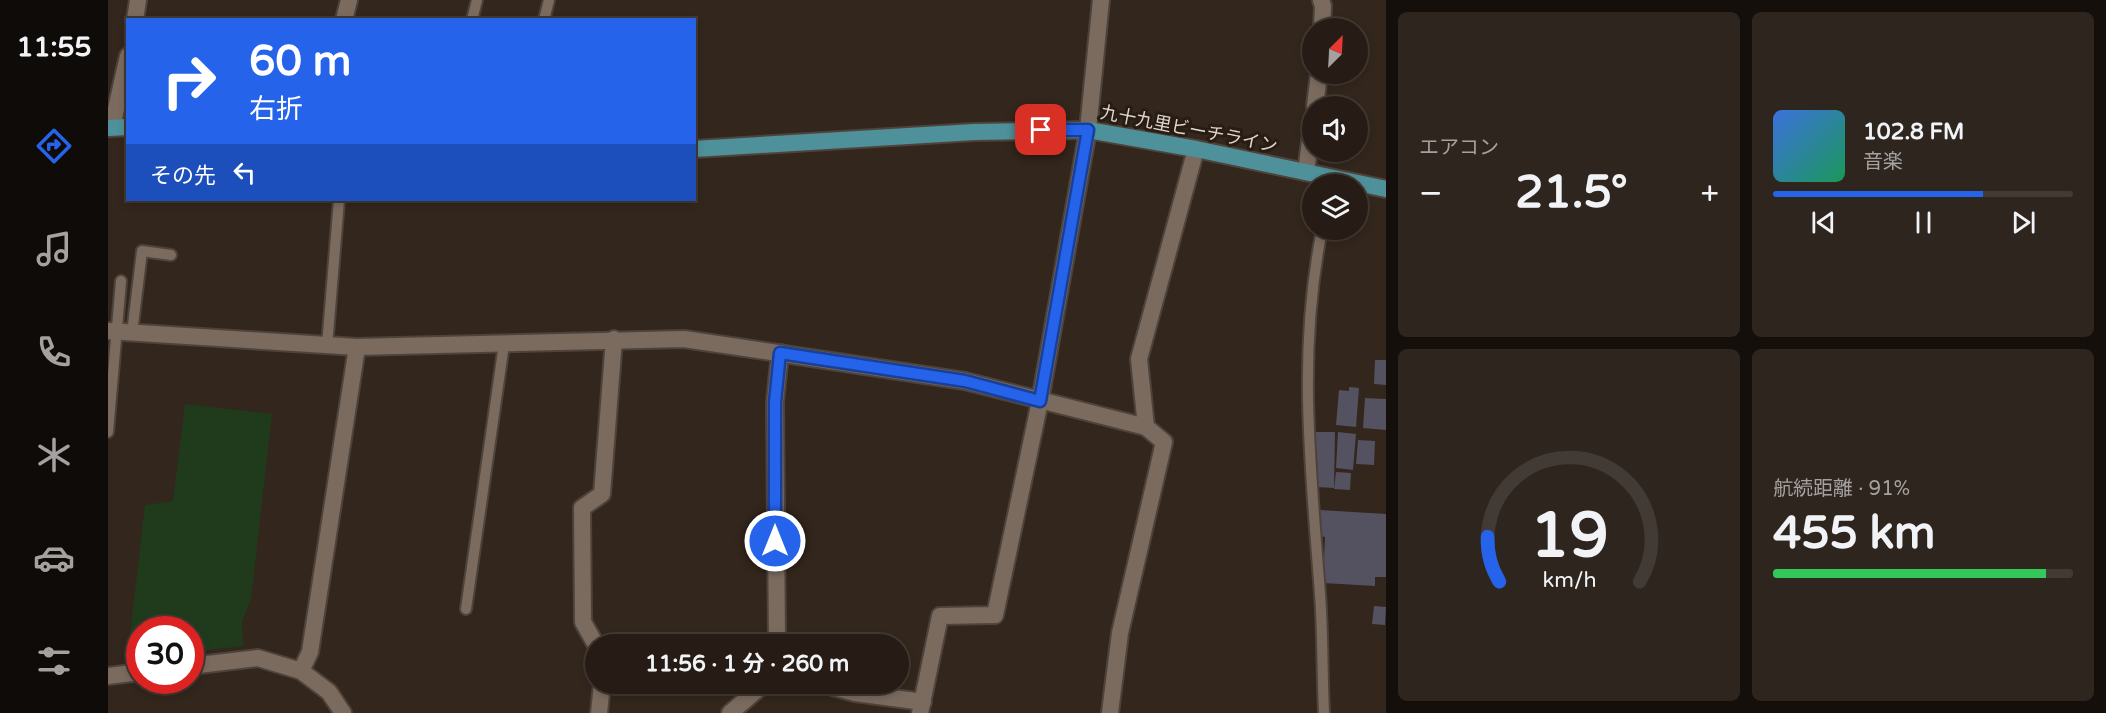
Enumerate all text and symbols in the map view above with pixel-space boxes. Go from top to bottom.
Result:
north arrow [1302,18,1368,84]
map controls [1302,18,1368,240]
text: 11:55 [17,31,91,64]
text: 60 m [249,36,351,87]
icon: right [150,42,228,120]
text: 右折 [249,93,303,126]
button: sound [1302,96,1368,162]
street label: 九十九里ビーチライン [1099,101,1279,157]
pin [1015,104,1066,155]
icon: arrive [1024,113,1057,146]
text: 102.8 FM [1863,119,1964,145]
icon: directions [33,125,75,167]
text: エアコン [1419,136,1499,160]
text: 音楽 [1863,150,1903,174]
icon: left [228,156,261,189]
text: その先 [150,163,216,189]
text: 21.5° [1515,166,1628,220]
button: layers [1302,174,1368,240]
text: − [1419,174,1443,213]
text: + [1700,174,1719,213]
icon: previous [1807,206,1840,239]
icon: pause [1907,206,1940,239]
icon: next [2007,206,2040,239]
icon: music [33,228,75,270]
icon: phone [33,331,75,373]
icon: climate [33,434,75,476]
text: 航続距離 · 91% [1773,477,1910,501]
text: 19 [1530,499,1608,574]
text: 455 km [1773,507,1935,561]
position arrow [743,509,807,573]
icon: car [33,537,75,579]
text: km/h [1542,567,1596,593]
speed limit sign: 30 [126,616,204,694]
icon: filters [33,640,75,682]
text: 11:56 · 1 分 · 260 m [645,651,849,677]

